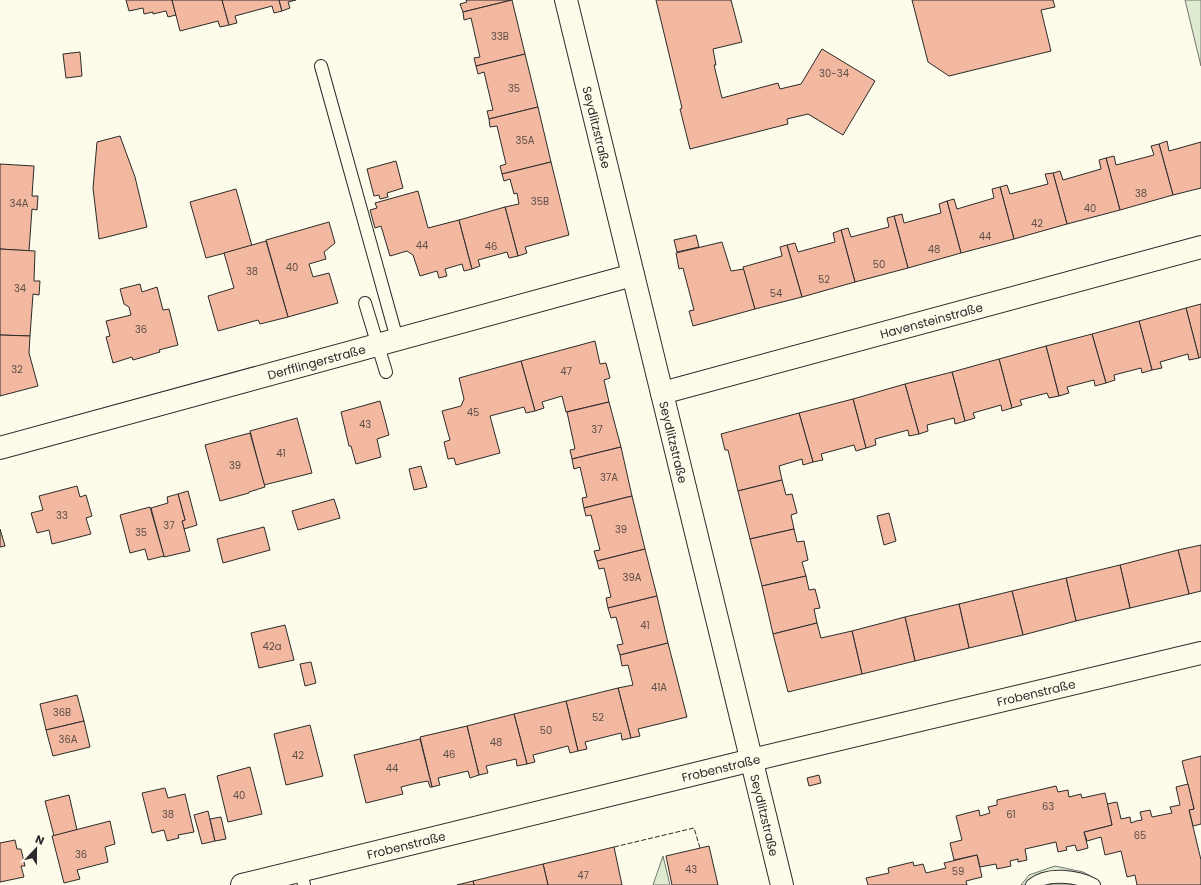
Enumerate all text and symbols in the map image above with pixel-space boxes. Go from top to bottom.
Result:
house number: 33B [491,29,509,44]
house number: 30-34 [819,66,849,81]
house number: 35 [508,81,520,96]
street label: Seydlitzstraße [579,84,615,170]
house number: 35A [516,133,535,148]
house number: 38 [1135,186,1147,201]
house number: 35B [531,194,549,209]
house number: 34A [10,196,29,211]
house number: 40 [1084,201,1096,216]
house number: 42 [1031,216,1043,231]
house number: 44 [979,229,991,244]
house number: 44 [416,238,428,253]
house number: 46 [485,239,497,254]
house number: 48 [928,242,940,257]
house number: 50 [873,257,885,272]
house number: 40 [286,260,298,275]
house number: 38 [246,264,258,279]
house number: 52 [818,272,830,287]
house number: 34 [14,281,26,296]
house number: 54 [770,286,782,301]
street label: Havensteinstraße [878,298,985,342]
house number: 36 [135,322,147,337]
street label: Derfflingerstraße [266,340,367,383]
house number: 32 [11,362,23,377]
house number: 47 [560,364,572,379]
street label: Seydlitzstraße [656,399,692,485]
house number: 45 [467,405,479,420]
house number: 43 [359,417,371,432]
house number: 37 [591,422,603,437]
house number: 41 [276,446,286,461]
house number: 39 [229,458,241,473]
house number: 37A [600,470,618,485]
house number: 33 [56,508,68,523]
house number: 37 [163,518,175,533]
house number: 39 [615,522,627,537]
house number: 35 [135,525,147,540]
house number: 39A [623,570,642,585]
house number: 41 [640,618,650,633]
house number: 42a [263,639,281,654]
street label: Frobenstraße [995,675,1077,710]
house number: 41A [651,680,667,695]
house number: 36B [53,705,71,720]
house number: 52 [592,710,604,725]
house number: 50 [540,723,552,738]
house number: 36A [59,732,78,747]
house number: 48 [490,735,502,750]
house number: 46 [443,747,455,762]
house number: 42 [292,748,304,763]
street label: Frobenstraße [680,750,762,785]
house number: 44 [386,761,398,776]
street label: Seydlitzstraße [747,772,783,858]
house number: 40 [233,788,245,803]
house number: 63 [1042,799,1054,814]
house number: 38 [162,807,174,822]
house number: 61 [1006,807,1016,822]
street label: Frobenstraße [365,827,447,863]
house number: 65 [1134,828,1146,843]
north arrow [16,829,56,869]
text: N [33,831,47,849]
house number: 36 [75,847,87,862]
house number: 43 [685,862,697,877]
house number: 59 [952,864,964,879]
house number: 47 [577,868,589,883]

